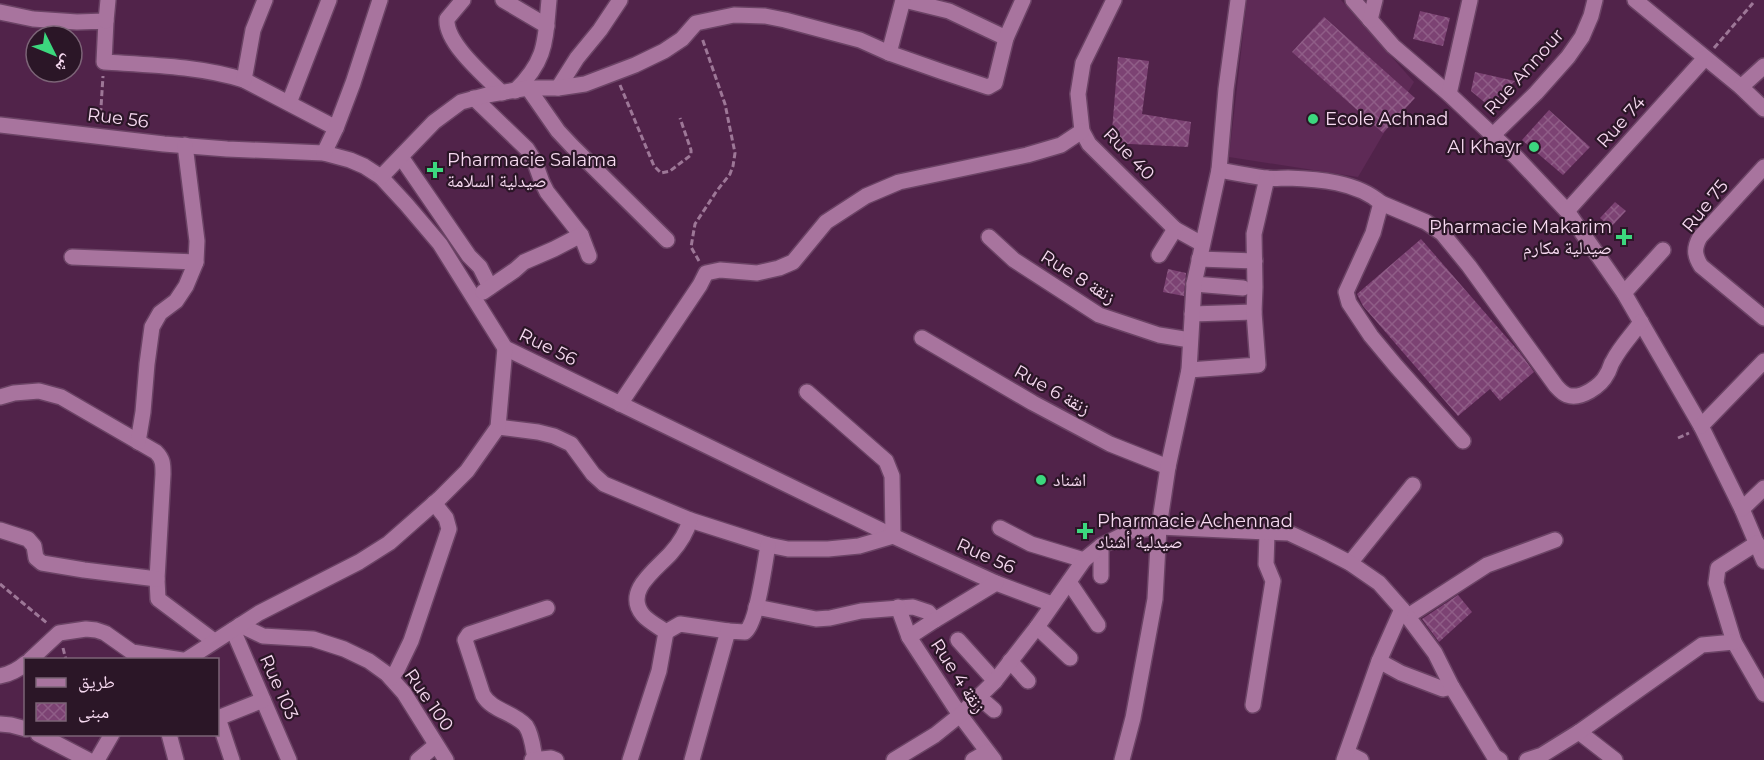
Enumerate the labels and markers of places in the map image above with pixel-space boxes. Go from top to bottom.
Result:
place label: Ecole Achnad [1325,108,1449,130]
marker: Ecole Achnad [1306,112,1320,126]
place label: Al Khayr [1447,136,1522,158]
marker: Al Khayr [1527,140,1541,154]
place label: Pharmacie Salama صيدلية السلامة [447,149,617,192]
marker: Pharmacie Salama صيدلية السلامة [428,163,442,177]
place label: Pharmacie Makarim صيدلية مكارم [1429,216,1612,260]
marker: Pharmacie Makarim صيدلية مكارم [1617,230,1631,244]
place label: اشناد [1053,469,1086,491]
marker: اشناد [1034,473,1048,487]
place label: Pharmacie Achennad صيدلية أشناد [1097,510,1293,553]
marker: Pharmacie Achennad صيدلية أشناد [1078,524,1092,538]

